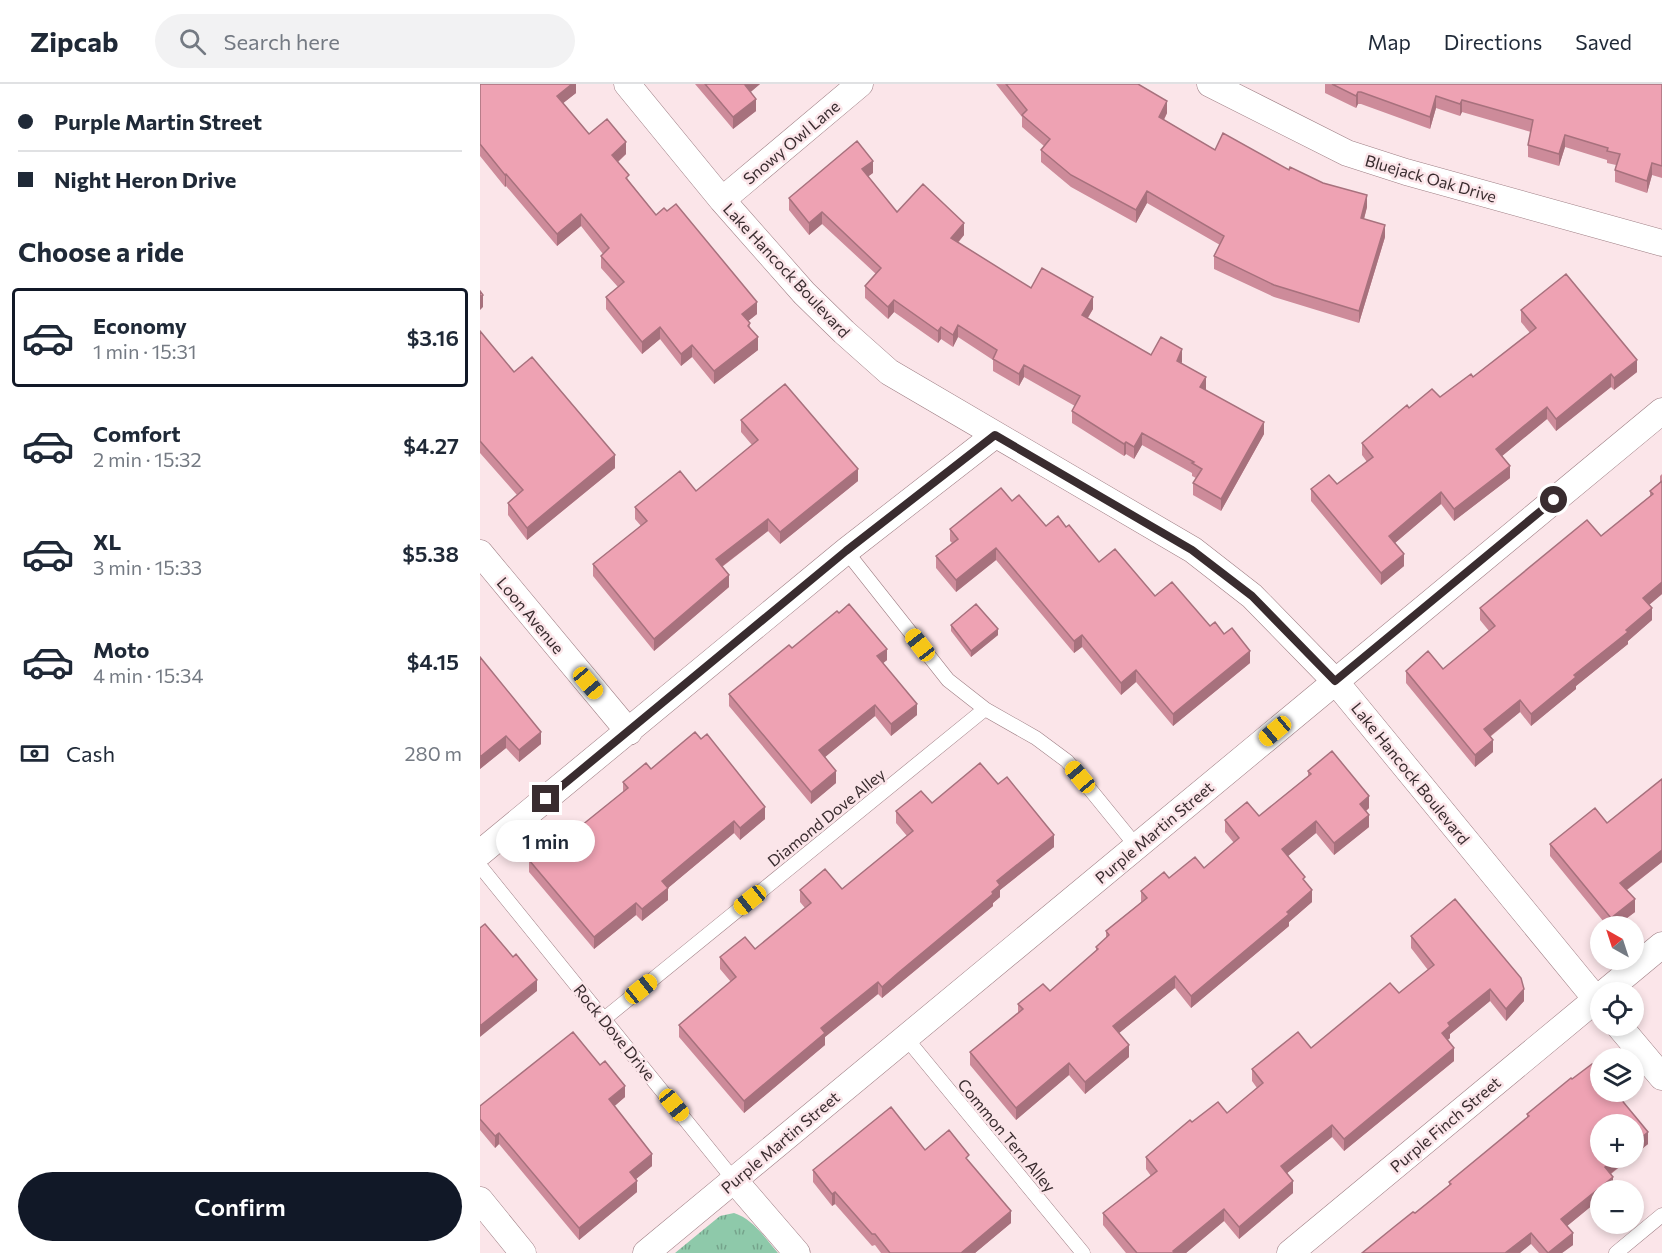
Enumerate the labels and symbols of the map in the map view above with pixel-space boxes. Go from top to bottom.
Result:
street label: Snowy Owl Lane [739,96,843,188]
street label: Bluejack Oak Drive [1363,150,1499,206]
street label: Lake Hancock Boulevard [720,199,854,341]
route start [1540,486,1567,513]
street label: Loon Avenue [494,573,568,657]
car [902,625,938,665]
car [570,663,606,703]
street label: Lake Hancock Boulevard [1348,698,1474,848]
car [1255,713,1295,749]
car [1062,757,1098,797]
street label: Diamond Dove Alley [764,764,888,870]
street label: Purple Martin Street [1091,777,1217,887]
route end [532,785,559,812]
callout: 1 min [496,820,596,862]
car [730,882,770,918]
north arrow [1590,916,1644,970]
car [621,971,661,1007]
street label: Rock Dove Drive [570,980,660,1084]
street label: Purple Finch Street [1386,1072,1504,1176]
street label: Common Tern Alley [954,1075,1060,1195]
car [656,1085,692,1125]
street label: Purple Martin Street [717,1087,843,1197]

